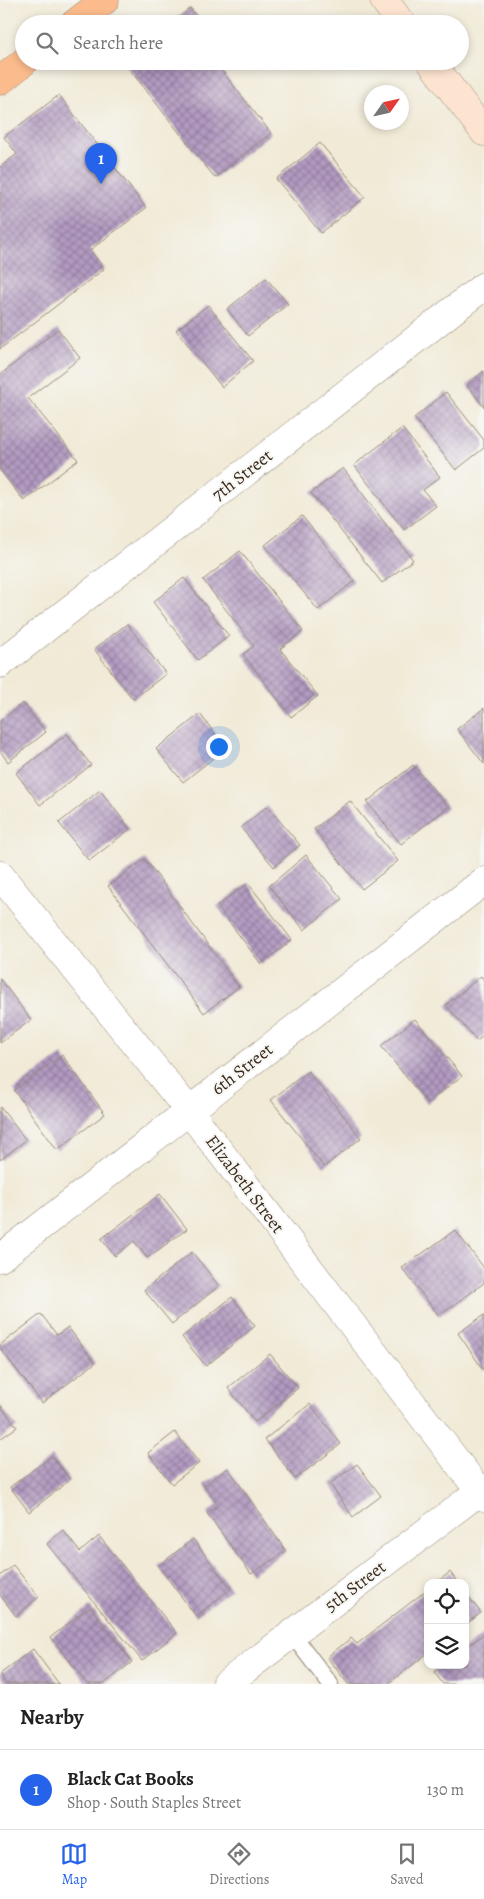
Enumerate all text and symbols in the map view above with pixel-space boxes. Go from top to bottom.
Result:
search box [15,15,469,70]
icon: search [33,29,61,57]
text: Search here [73,30,163,56]
north arrow [364,85,409,130]
pin: 1 [85,143,117,184]
street label: 7th Street [207,444,277,506]
your location [206,734,232,760]
street label: 6th Street [206,1037,278,1101]
street label: Elizabeth Street [200,1130,290,1238]
street label: 5th Street [319,1555,391,1617]
map controls [424,1579,469,1669]
button: locate [424,1579,469,1624]
button: layers [424,1624,469,1669]
text: Nearby [20,1703,83,1731]
text: Black Cat Books [67,1766,194,1792]
text: 1 [33,1779,39,1801]
text: 130 m [427,1779,464,1801]
text: Shop · South Staples Street [67,1792,241,1814]
tab: Map [60,1840,88,1889]
tab: Directions [209,1840,269,1889]
tab: Saved [390,1840,424,1889]

